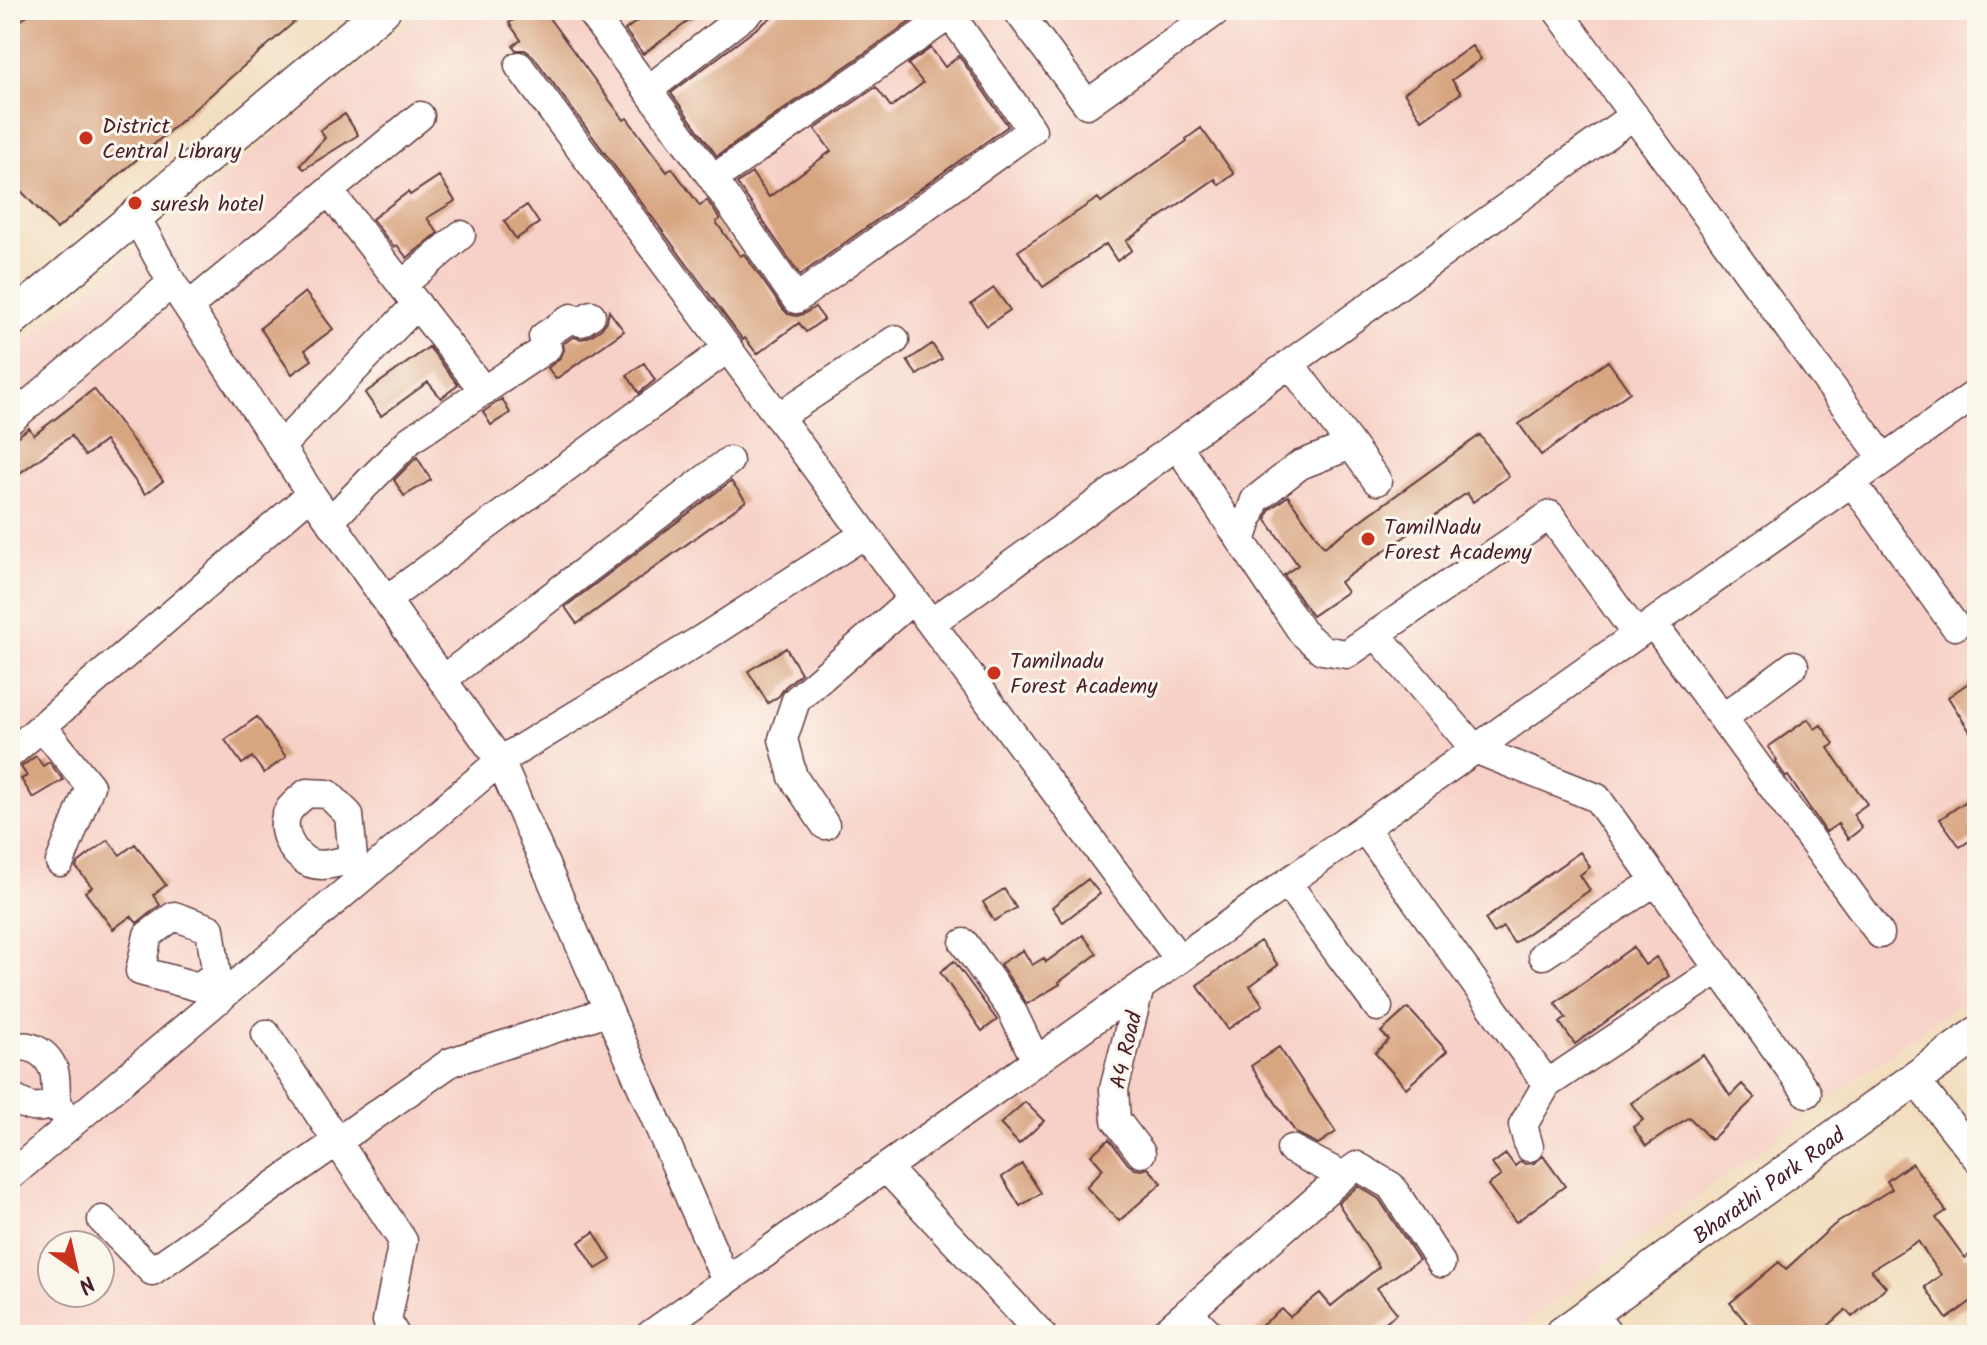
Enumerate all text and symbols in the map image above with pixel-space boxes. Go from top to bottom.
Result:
place label: District Central Library [102,110,242,170]
marker: District Central Library [77,129,95,147]
place label: suresh hotel [151,188,264,223]
marker: suresh hotel [126,194,144,212]
place label: TamilNadu Forest Academy [1384,511,1532,571]
marker: TamilNadu Forest Academy [1359,530,1377,548]
place label: Tamilnadu Forest Academy [1010,645,1158,705]
marker: Tamilnadu Forest Academy [985,664,1003,682]
street label: A4 Road [1102,1007,1154,1093]
street label: Bharathi Park Road [1686,1119,1854,1254]
north arrow [36,1229,116,1309]
text: N [70,1265,101,1302]

